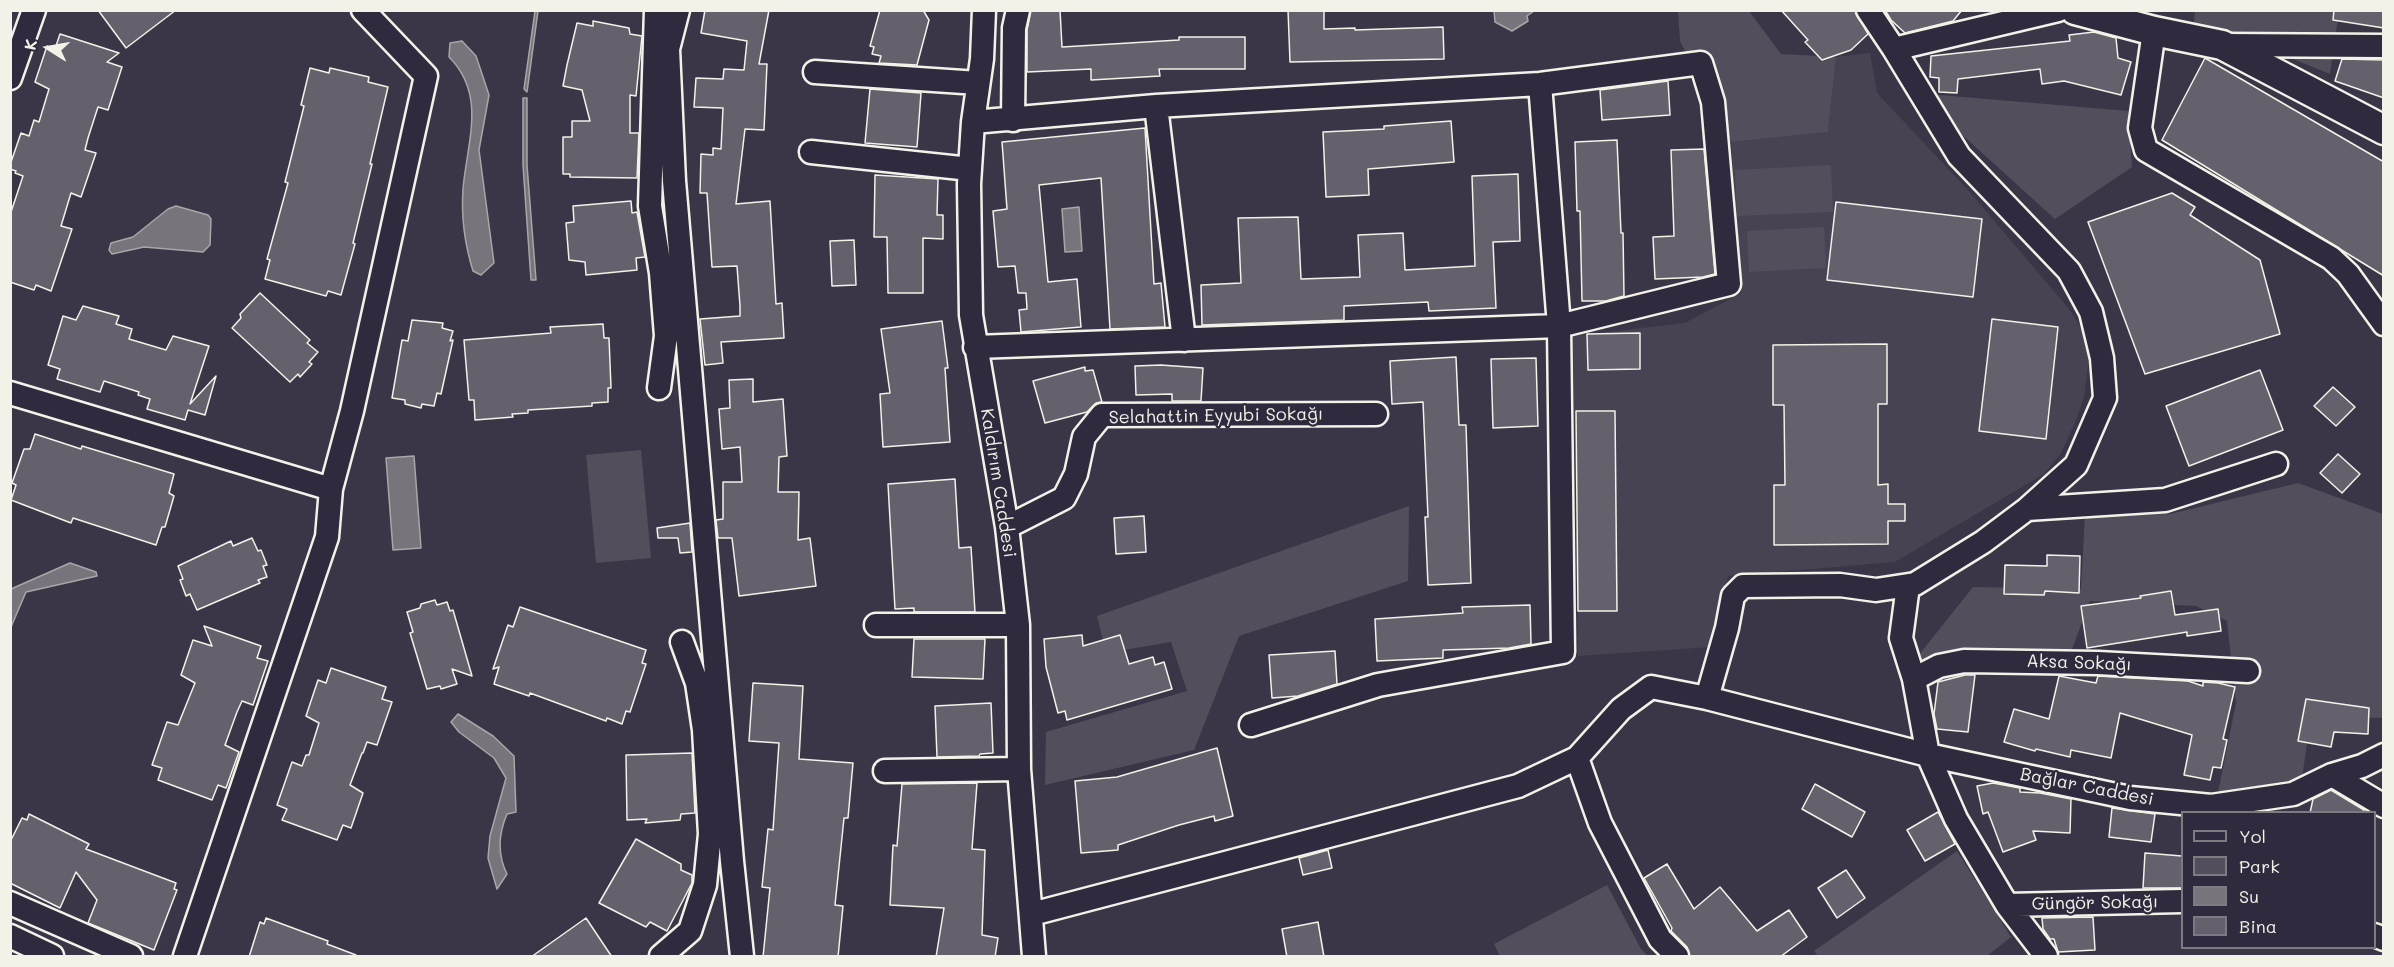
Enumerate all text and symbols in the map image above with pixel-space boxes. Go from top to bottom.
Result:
north arrow [18,18,78,78]
text: K [19,37,41,52]
street label: Selahattin Eyyubi Sokağı [1108,403,1324,429]
street label: Kaldırım Caddesi [976,407,1020,559]
street label: Aksa Sokağı [2026,650,2132,676]
street label: Bağlar Caddesi [2018,763,2156,811]
legend [2181,811,2376,949]
text: Yol [2239,824,2266,848]
text: Park [2239,854,2280,878]
text: Su [2239,884,2259,908]
street label: Güngör Sokağı [2031,891,2159,915]
text: Bina [2239,914,2277,938]

